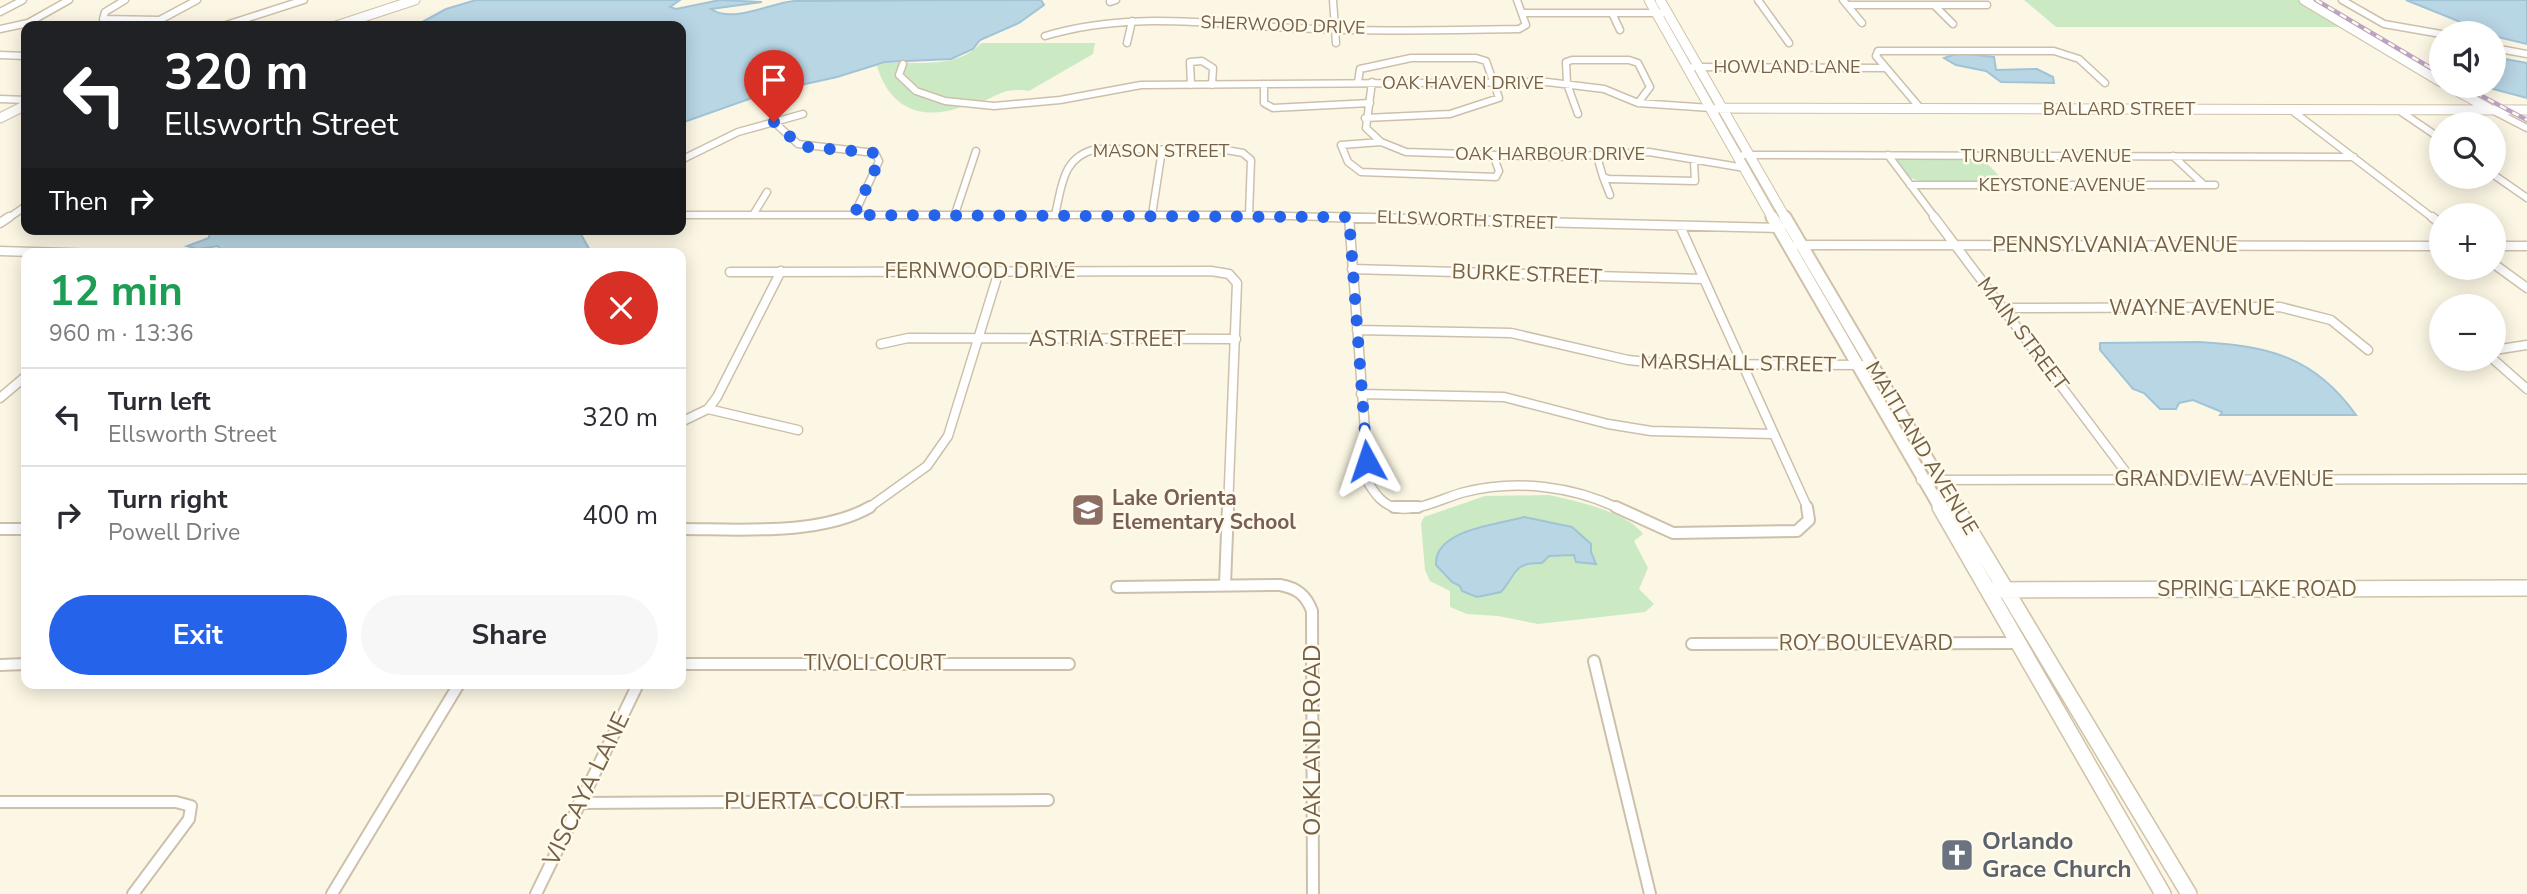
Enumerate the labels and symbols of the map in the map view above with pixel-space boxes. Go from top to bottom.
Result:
street label: SHERWOOD DRIVE [1200,10,1366,40]
pin [744,50,804,122]
street label: HOWLAND LANE [1713,55,1861,79]
street label: OAK HAVEN DRIVE [1382,71,1544,95]
street label: BALLARD STREET [2043,97,2196,121]
street label: MASON STREET [1093,139,1229,163]
street label: OAK HARBOUR DRIVE [1455,142,1645,166]
street label: TURNBULL AVENUE [1961,144,2131,168]
street label: KEYSTONE AVENUE [1979,173,2145,197]
street label: ELLSWORTH STREET [1377,205,1558,235]
street label: PENNSYLVANIA AVENUE [1992,231,2238,259]
street label: FERNWOOD DRIVE [884,257,1076,285]
street label: BURKE STREET [1451,257,1603,291]
street label: MAIN STREET [1971,271,2075,397]
street label: WAYNE AVENUE [2109,294,2275,322]
street label: ASTRIA STREET [1029,325,1186,353]
street label: MARSHALL STREET [1640,347,1837,379]
street label: MAITLAND AVENUE [1859,356,1985,540]
position arrow [1330,424,1404,498]
street label: GRANDVIEW AVENUE [2114,465,2334,493]
place label: Lake Orienta Elementary School [1112,484,1296,536]
school or university icon: Lake Orienta Elementary School [1069,491,1107,529]
street label: SPRING LAKE ROAD [2157,575,2357,603]
street label: ROY BOULEVARD [1779,629,1953,657]
street label: OAKLAND ROAD [1296,644,1328,836]
street label: TIVOLI COURT [804,649,946,677]
street label: VISCAYA LANE [535,707,637,872]
street label: PUERTA COURT [724,785,905,817]
place label: Orlando Grace Church [1982,825,2131,885]
church icon: Orlando Grace Church [1938,836,1976,874]

